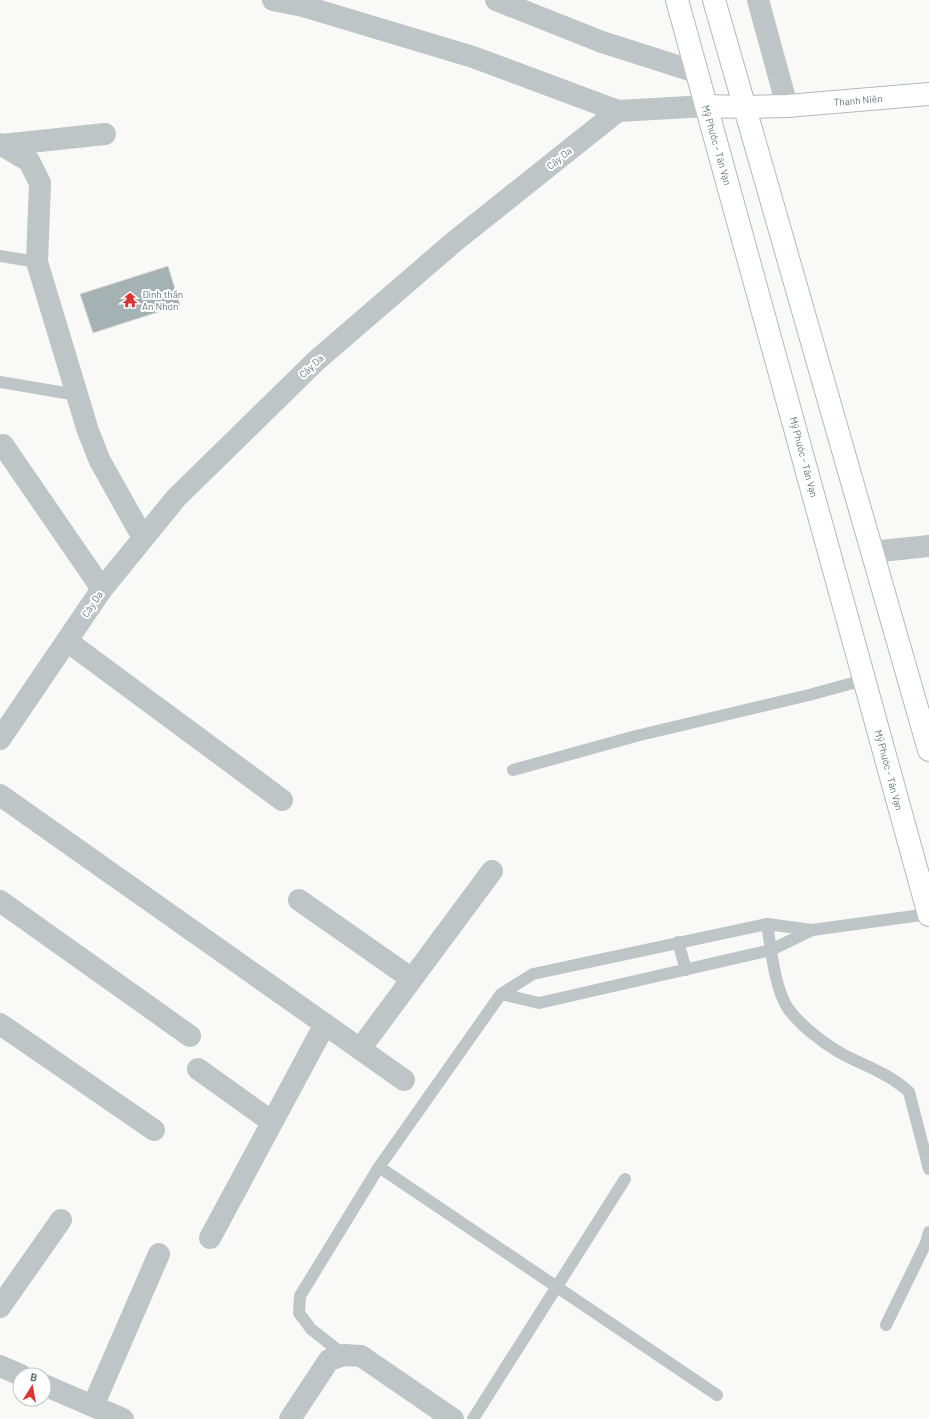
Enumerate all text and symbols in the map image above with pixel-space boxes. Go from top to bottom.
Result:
street label: Thanh Niên [833,92,883,108]
street label: Mỹ Phước - Tân Vạn [700,104,734,186]
street label: Cây Da [544,144,574,172]
place label: Đình thần An Nhơn [142,288,183,312]
temple icon: Đình thần An Nhơn [121,291,139,309]
street label: Cây Da [296,352,326,380]
street label: Mỹ Phước - Tân Vạn [787,415,821,499]
street label: Cây Da [79,589,105,619]
street label: Mỹ Phước - Tân Vạn [872,728,906,812]
north arrow [12,1367,52,1407]
text: B [29,1370,39,1384]

